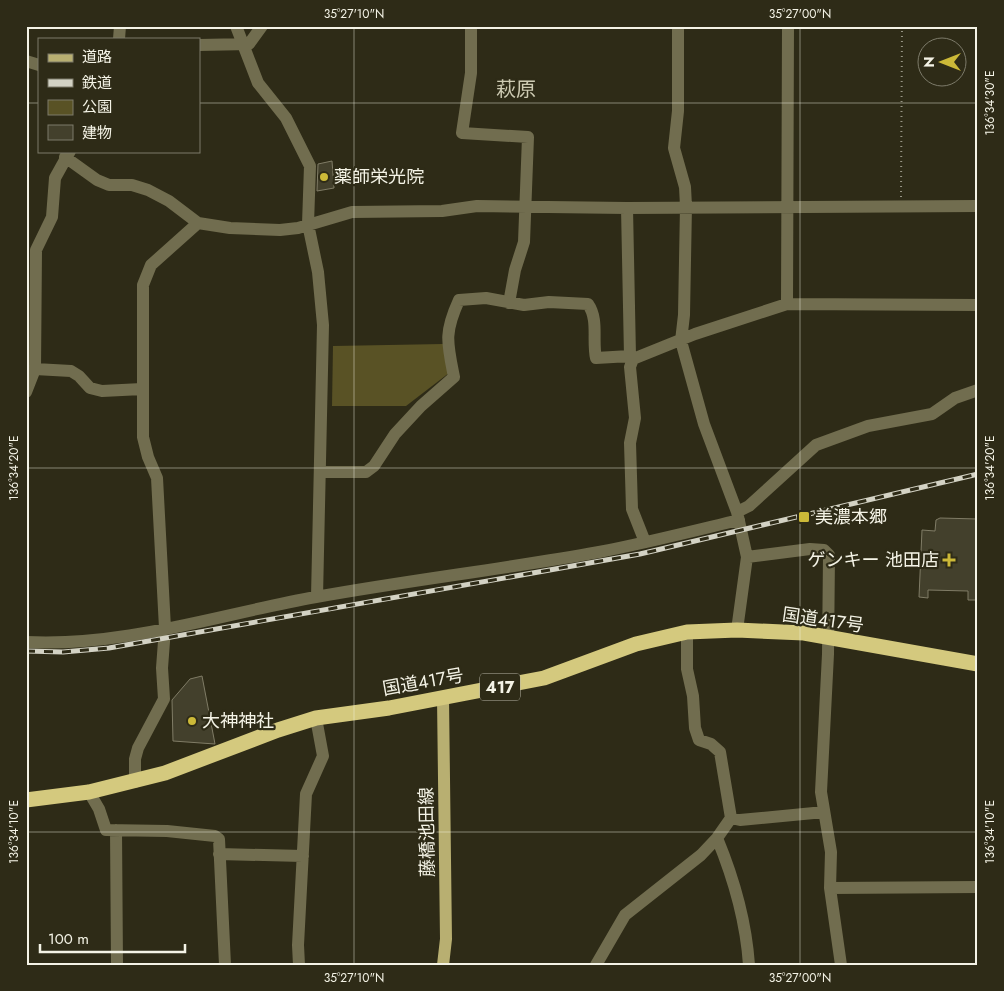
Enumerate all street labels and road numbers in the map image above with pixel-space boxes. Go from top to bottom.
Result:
street label: 国道417号 [781,601,865,639]
street label: 国道417号 [380,662,466,702]
road number: 417 [480,674,520,700]
street label: 藤橋池田線 [413,787,441,877]

